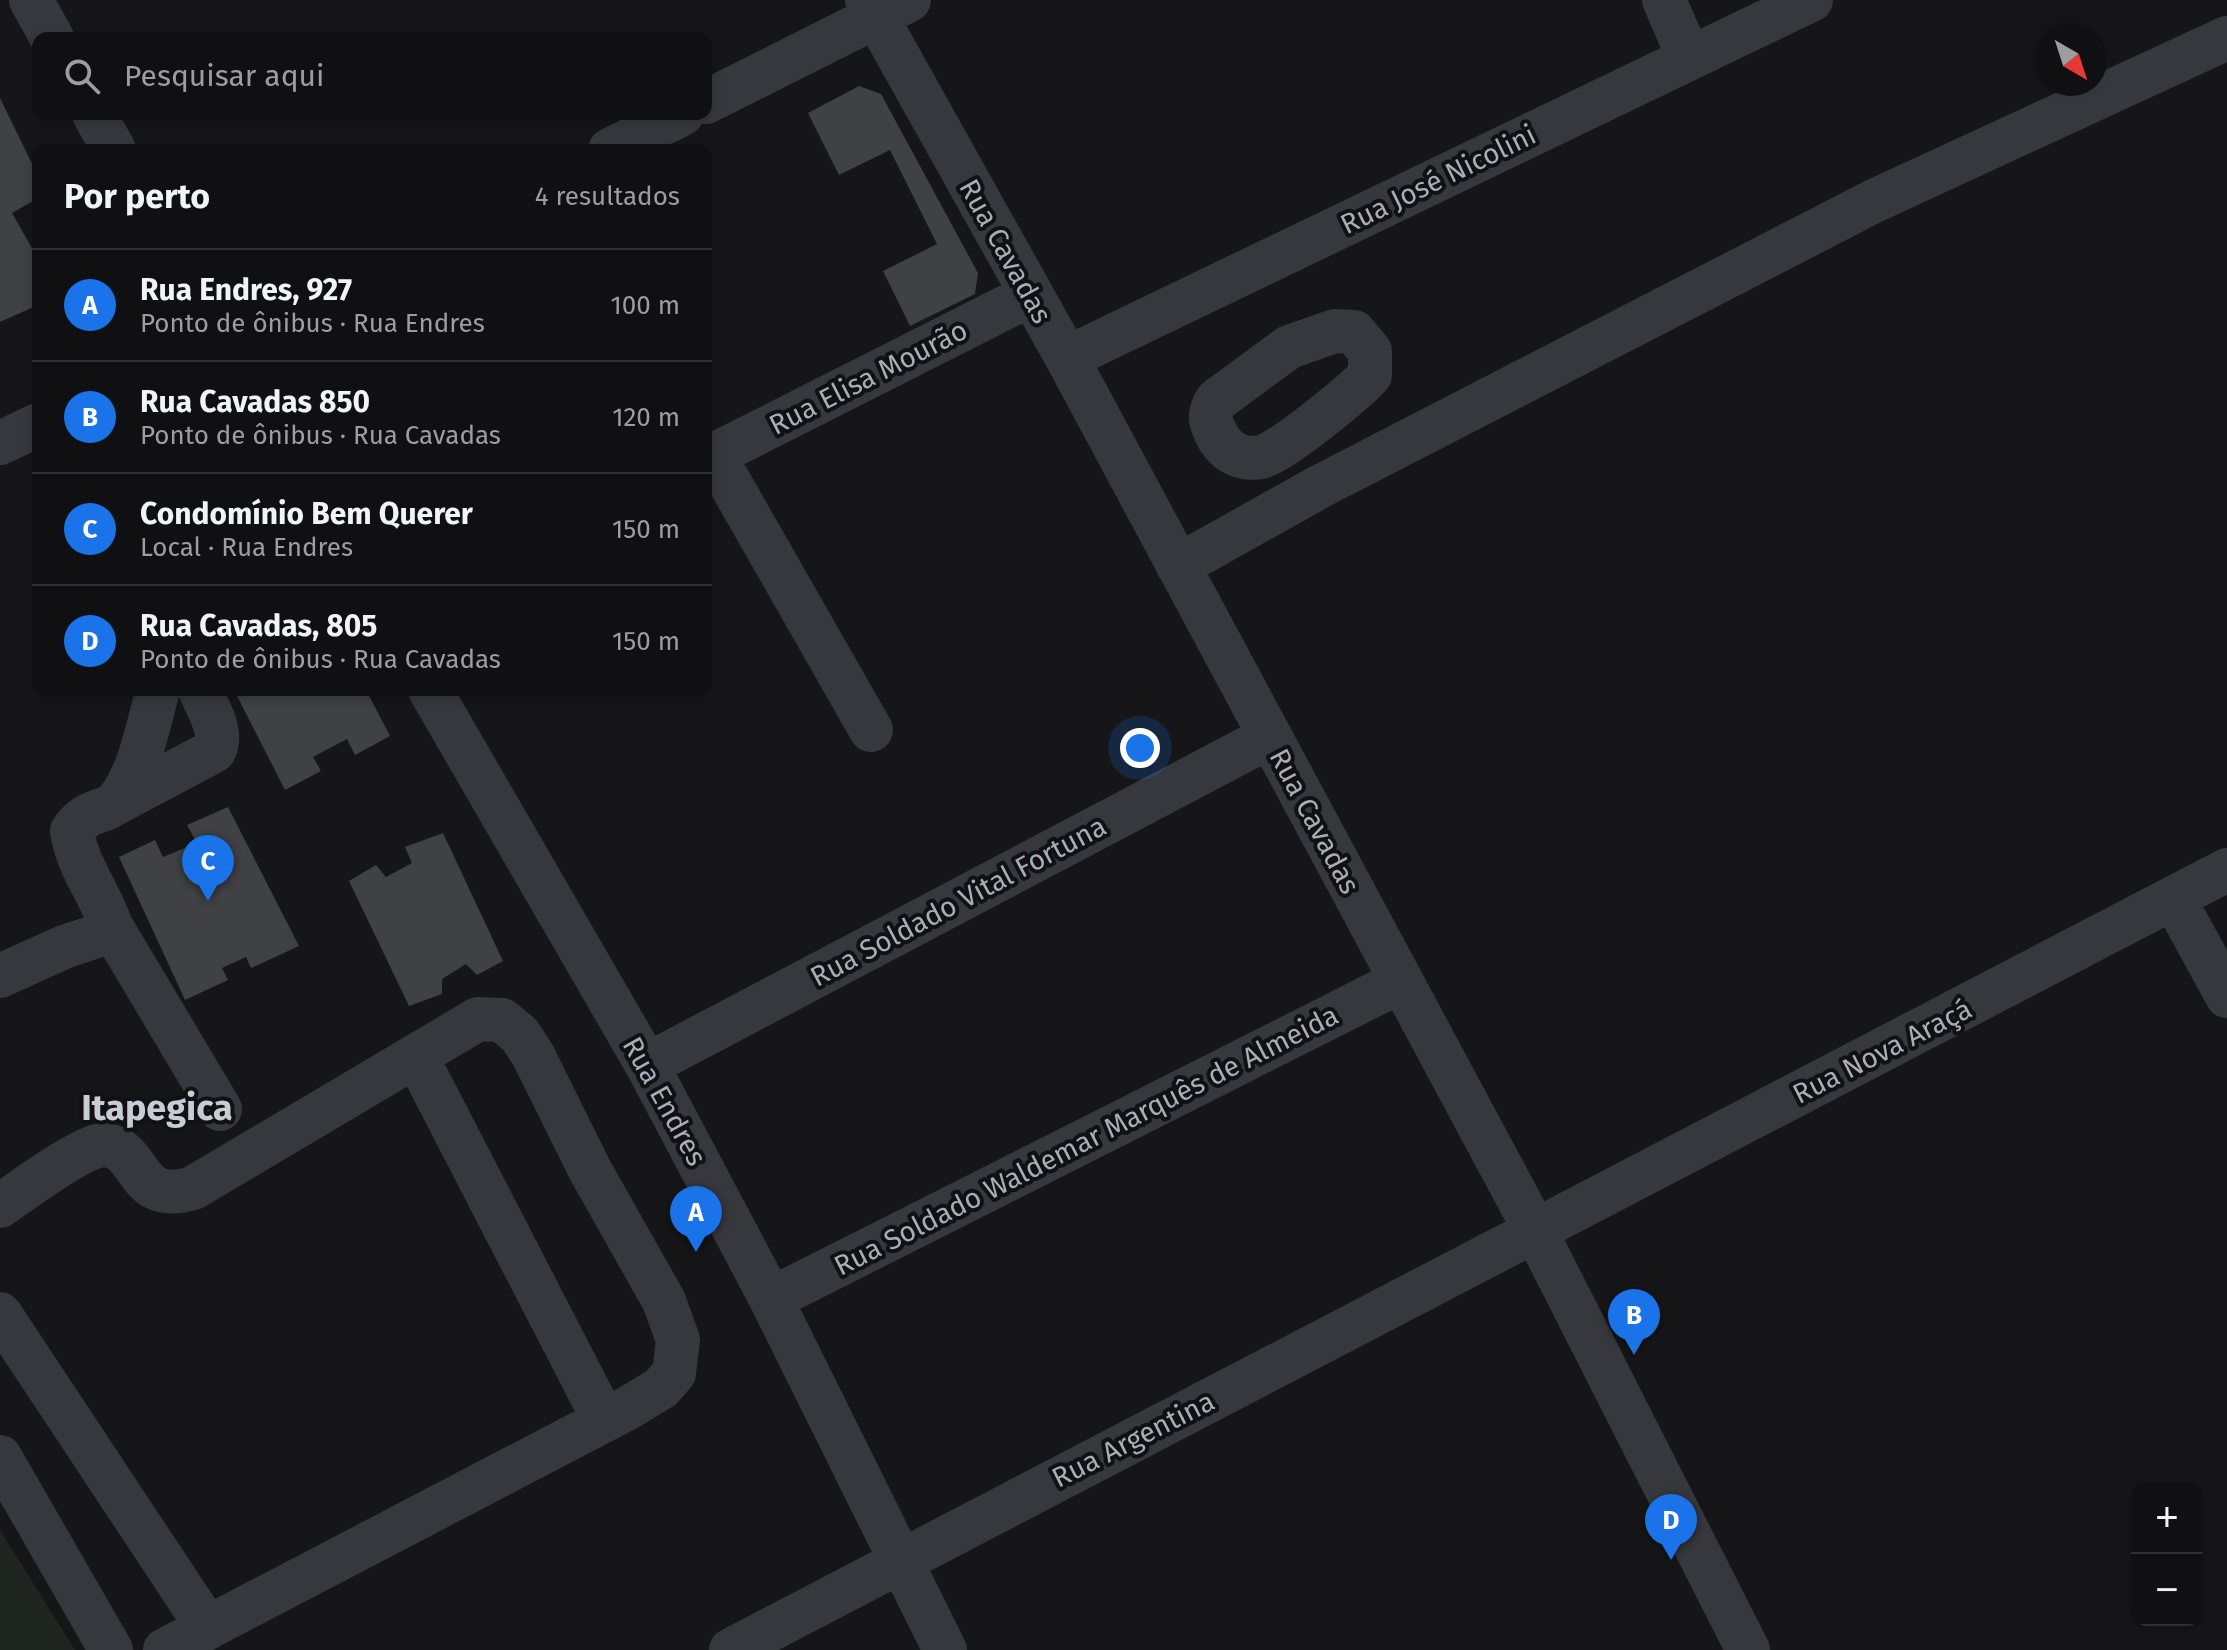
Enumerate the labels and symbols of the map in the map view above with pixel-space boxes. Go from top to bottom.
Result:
north arrow [2035,24,2107,96]
street label: Rua José Nicolini [1335,118,1541,241]
street label: Rua Cavadas [952,174,1059,329]
street label: Rua Elisa Mourão [764,313,973,442]
your location [1120,728,1160,768]
street label: Rua Cavadas [1263,743,1367,899]
street label: Rua Soldado Vital Fortuna [805,809,1112,993]
pin: C [182,835,234,901]
street label: Rua Nova Araçá [1787,992,1977,1111]
street label: Rua Soldado Waldemar Marquês de Almeida [829,998,1344,1283]
street label: Rua Endres [616,1031,713,1171]
district label: Itapegica [81,1086,233,1130]
pin: A [670,1186,722,1252]
pin: B [1608,1289,1660,1355]
street label: Rua Argentina [1047,1384,1220,1494]
pin: D [1645,1494,1697,1560]

